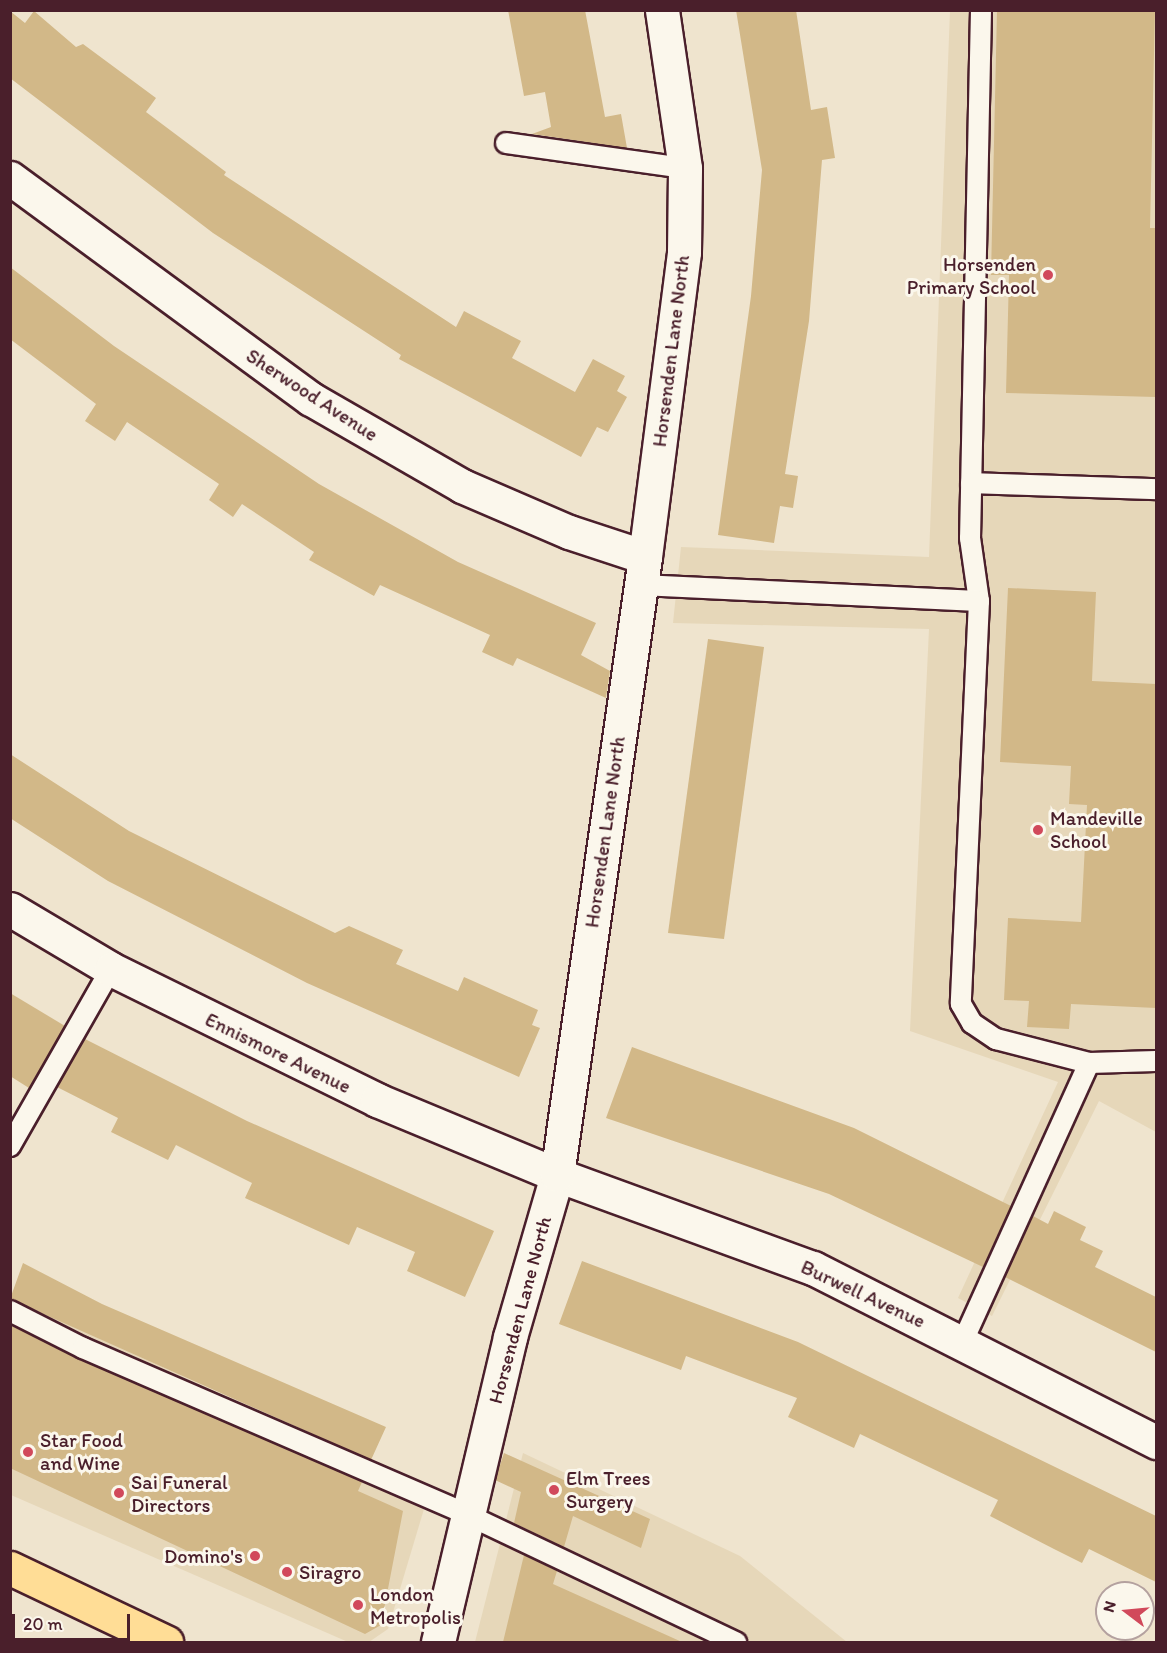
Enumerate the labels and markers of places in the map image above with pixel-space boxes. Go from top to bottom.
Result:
place label: Horsenden Primary School [907,252,1036,299]
marker: Horsenden Primary School [1041,268,1055,282]
place label: Mandeville School [1050,807,1143,854]
marker: Mandeville School [1031,823,1045,837]
place label: Star Food and Wine [40,1428,122,1475]
marker: Star Food and Wine [21,1445,35,1459]
place label: Elm Trees Surgery [566,1466,649,1513]
place label: Sai Funeral Directors [131,1470,228,1517]
marker: Elm Trees Surgery [547,1483,561,1497]
marker: Sai Funeral Directors [112,1486,126,1500]
place label: Domino's [164,1544,243,1568]
marker: Domino's [248,1549,262,1563]
place label: Siragro [299,1560,361,1584]
marker: Siragro [280,1565,294,1579]
place label: London Metropolis [370,1582,461,1629]
marker: London Metropolis [351,1598,365,1612]

